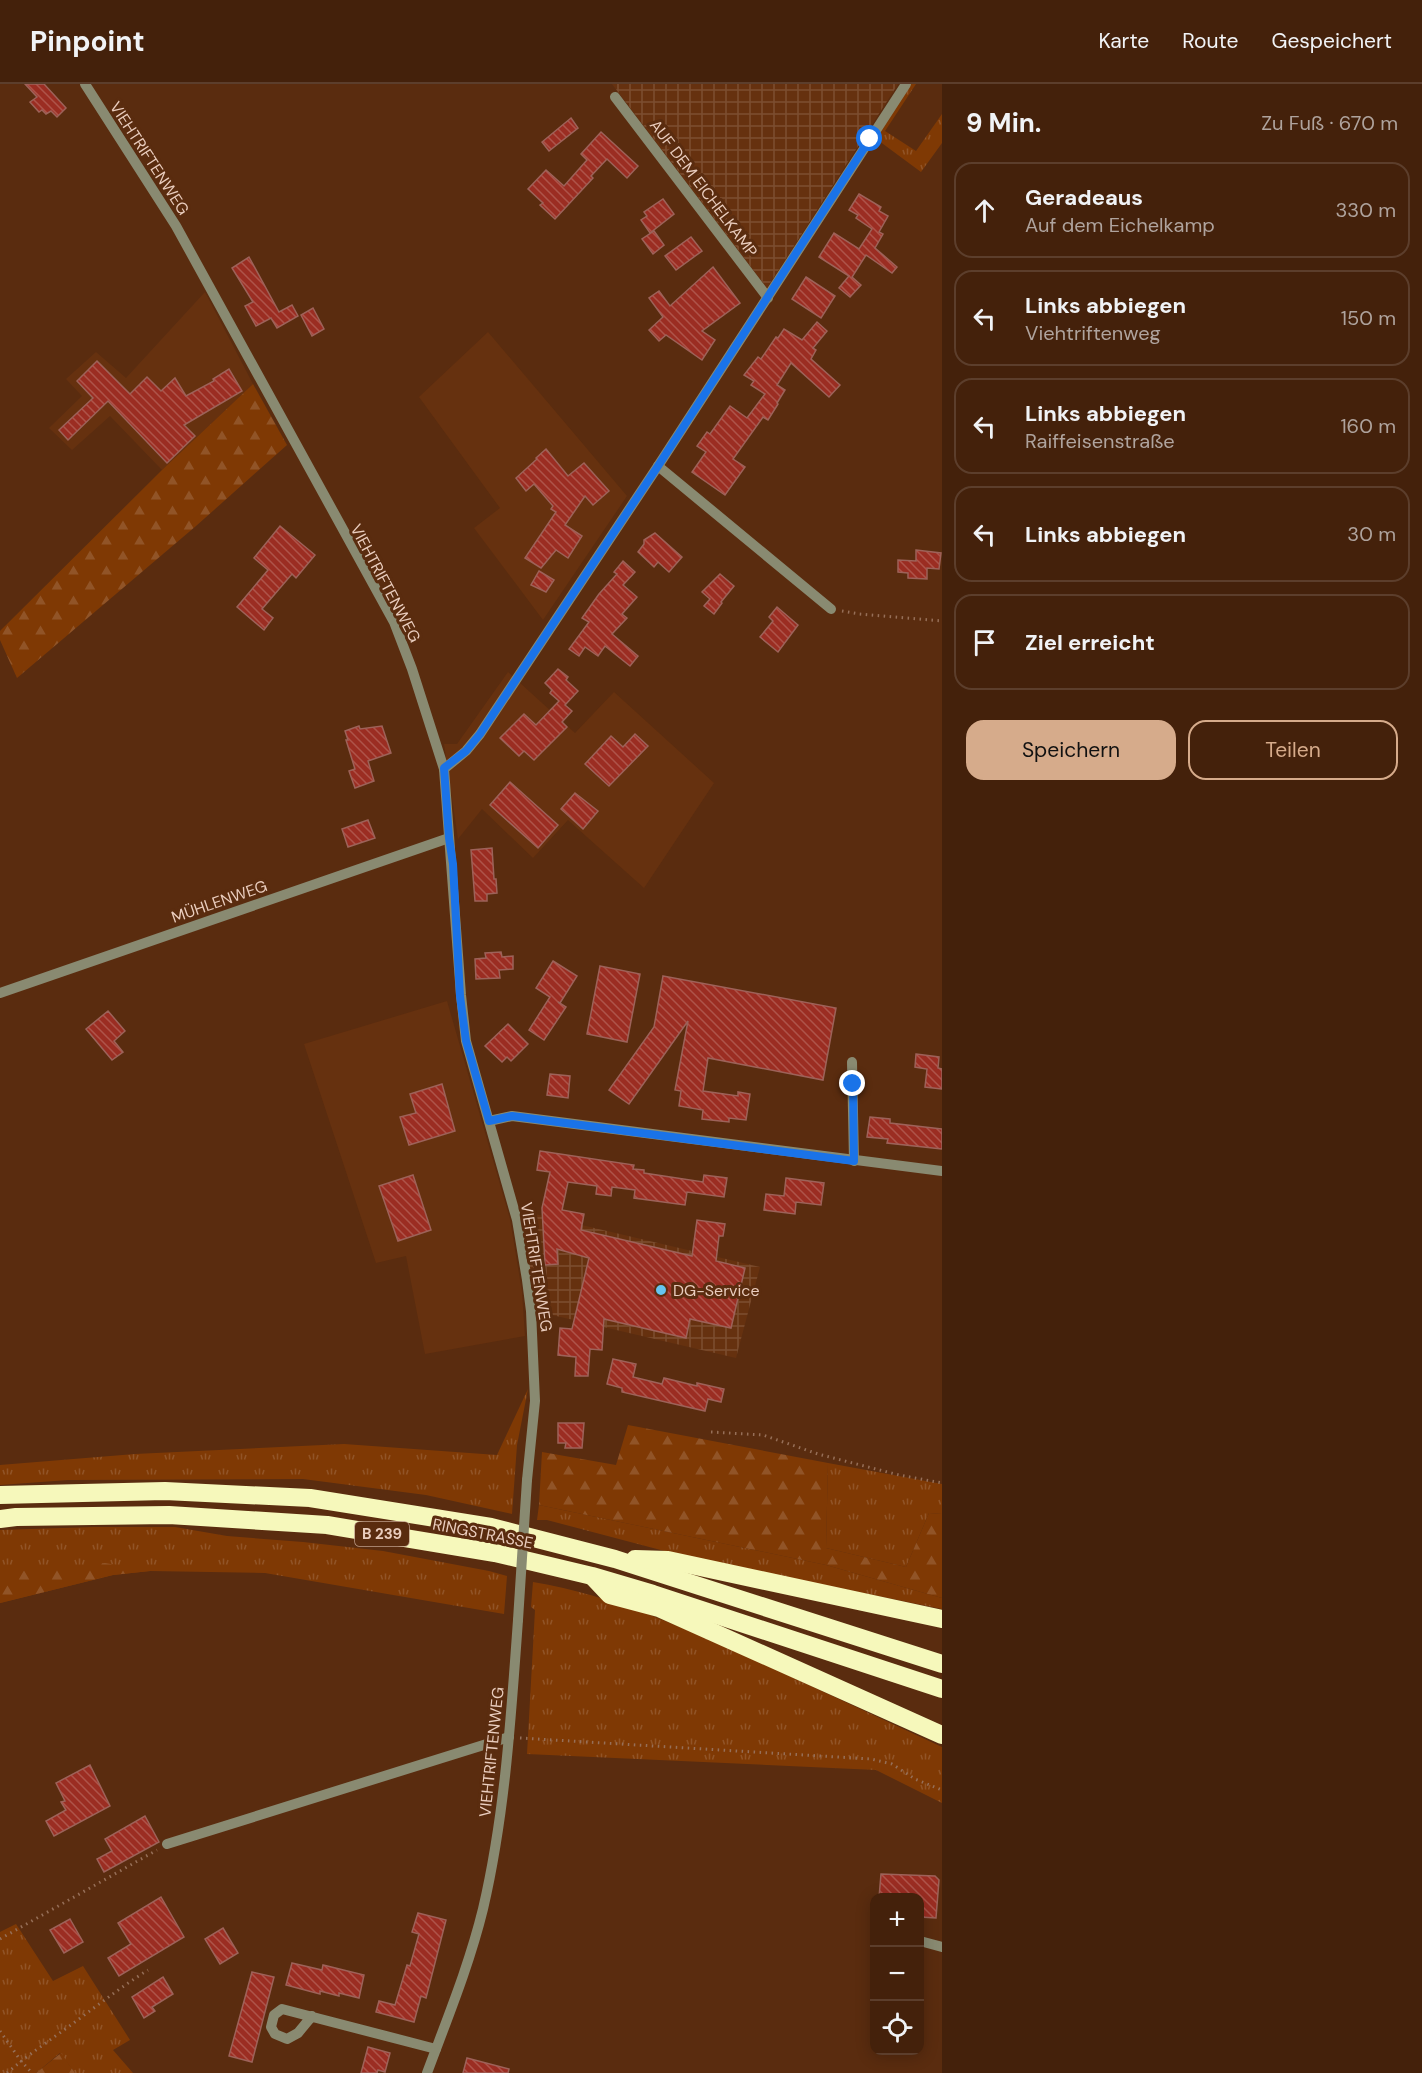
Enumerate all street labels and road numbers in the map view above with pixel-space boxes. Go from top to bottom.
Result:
street label: VIEHTRIFTENWEG [105,98,194,219]
street label: AUF DEM EICHELKAMP [645,115,762,261]
street label: VIEHTRIFTENWEG [346,521,426,646]
street label: MÜHLENWEG [168,875,270,928]
street label: VIEHTRIFTENWEG [516,1201,557,1333]
street label: RINGSTRASSE [431,1513,535,1554]
road number: B 239 [355,1522,409,1546]
street label: VIEHTRIFTENWEG [474,1686,509,1818]

